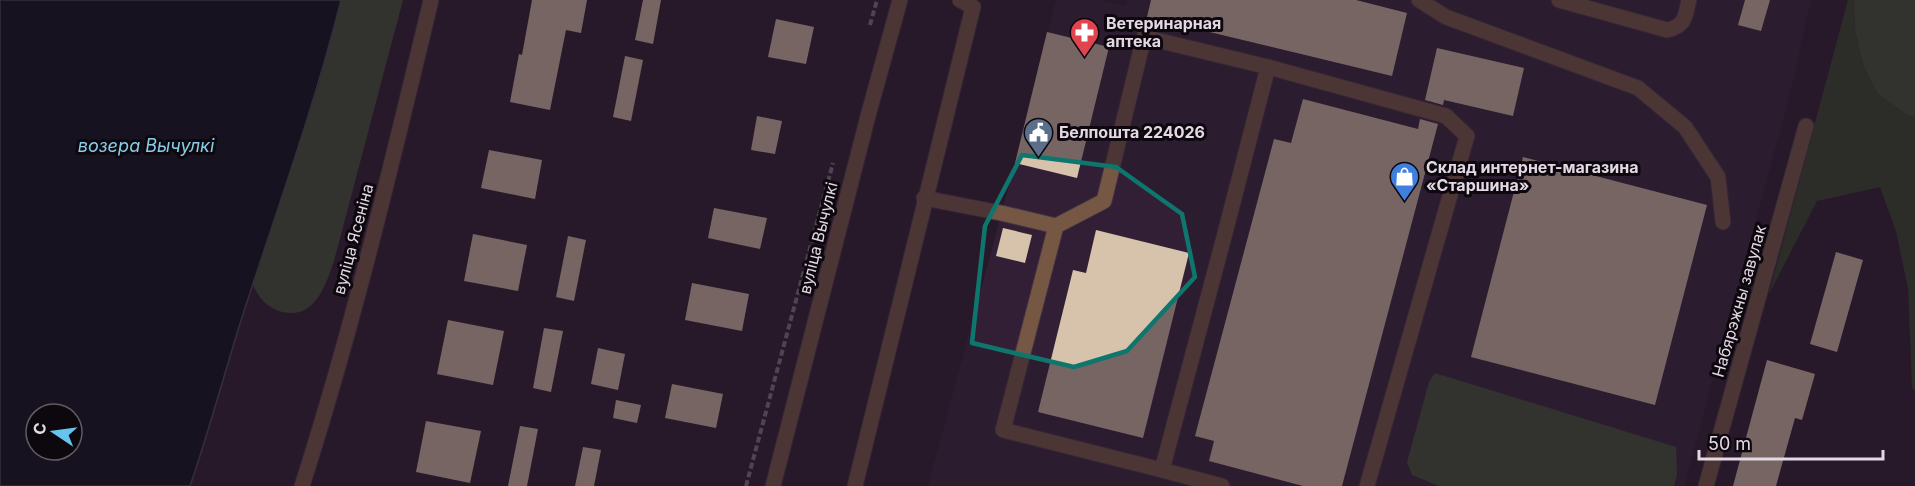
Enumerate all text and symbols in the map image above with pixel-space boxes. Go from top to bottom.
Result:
place label: Ветеринарная аптека [1106,13,1221,51]
pharmacy icon: Ветеринарная аптека [1069,16,1101,58]
public building icon: Белпошта 224026 [1022,116,1054,158]
place label: Белпошта 224026 [1059,122,1205,142]
water label: возера Вычулкі [78,135,215,156]
place label: Склад интернет-магазина «Старшина» [1426,157,1639,195]
shop icon: Склад интернет-магазина «Старшина» [1389,160,1421,202]
street label: вуліца Вычулкі [794,180,842,296]
street label: вуліца Ясеніна [329,181,377,297]
street label: Набярэжны завулак [1708,222,1770,379]
north arrow [24,402,84,462]
text: С [28,420,50,437]
scale bar [1699,423,1884,461]
text: 50 m [1708,433,1751,454]

